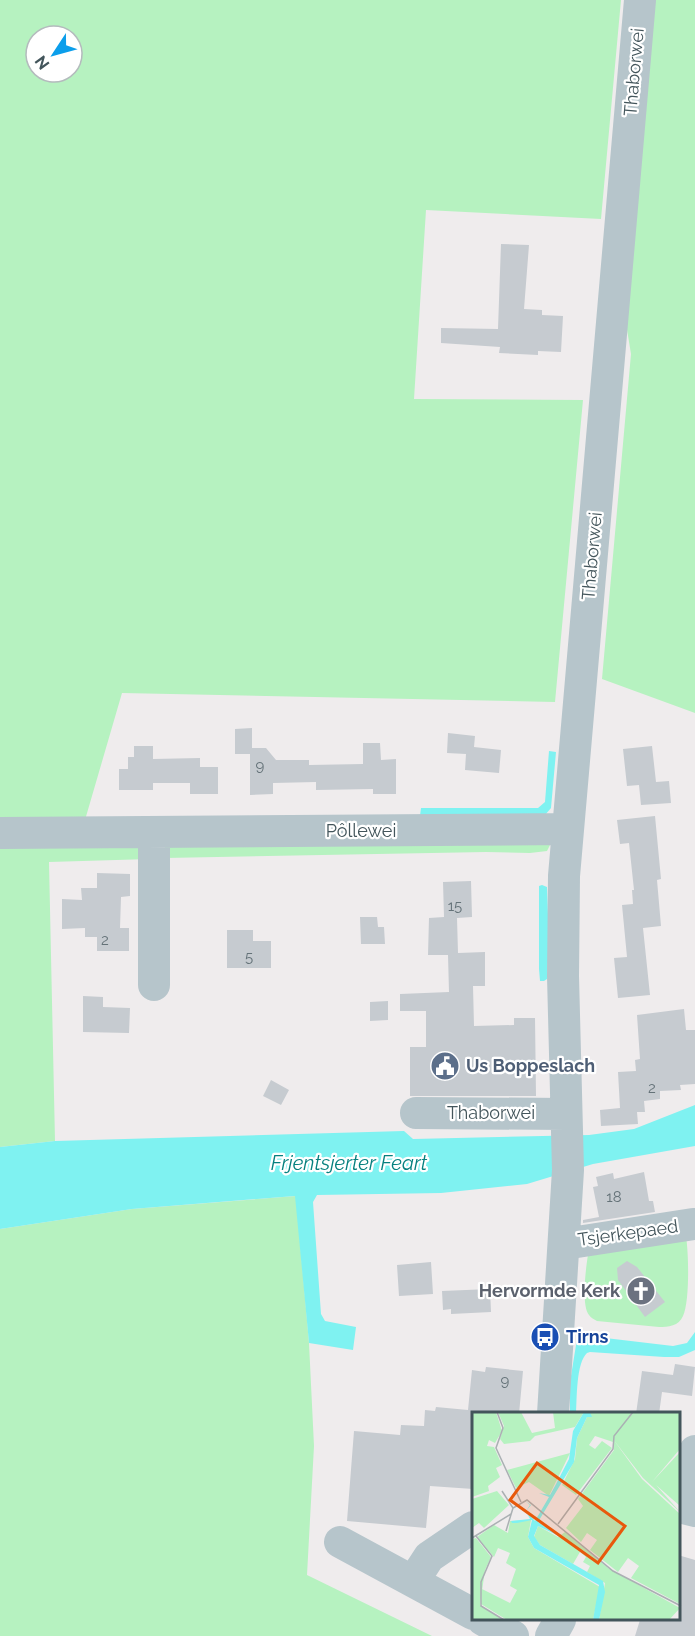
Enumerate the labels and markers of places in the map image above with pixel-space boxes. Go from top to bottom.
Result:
public building icon: Us Boppeslach [429,1050,461,1082]
place label: Us Boppeslach [466,1055,595,1076]
church icon: Hervormde Kerk [625,1275,657,1307]
place label: Hervormde Kerk [479,1280,621,1301]
bus stop icon: Tirns [529,1321,561,1353]
place label: Tirns [566,1326,609,1347]

